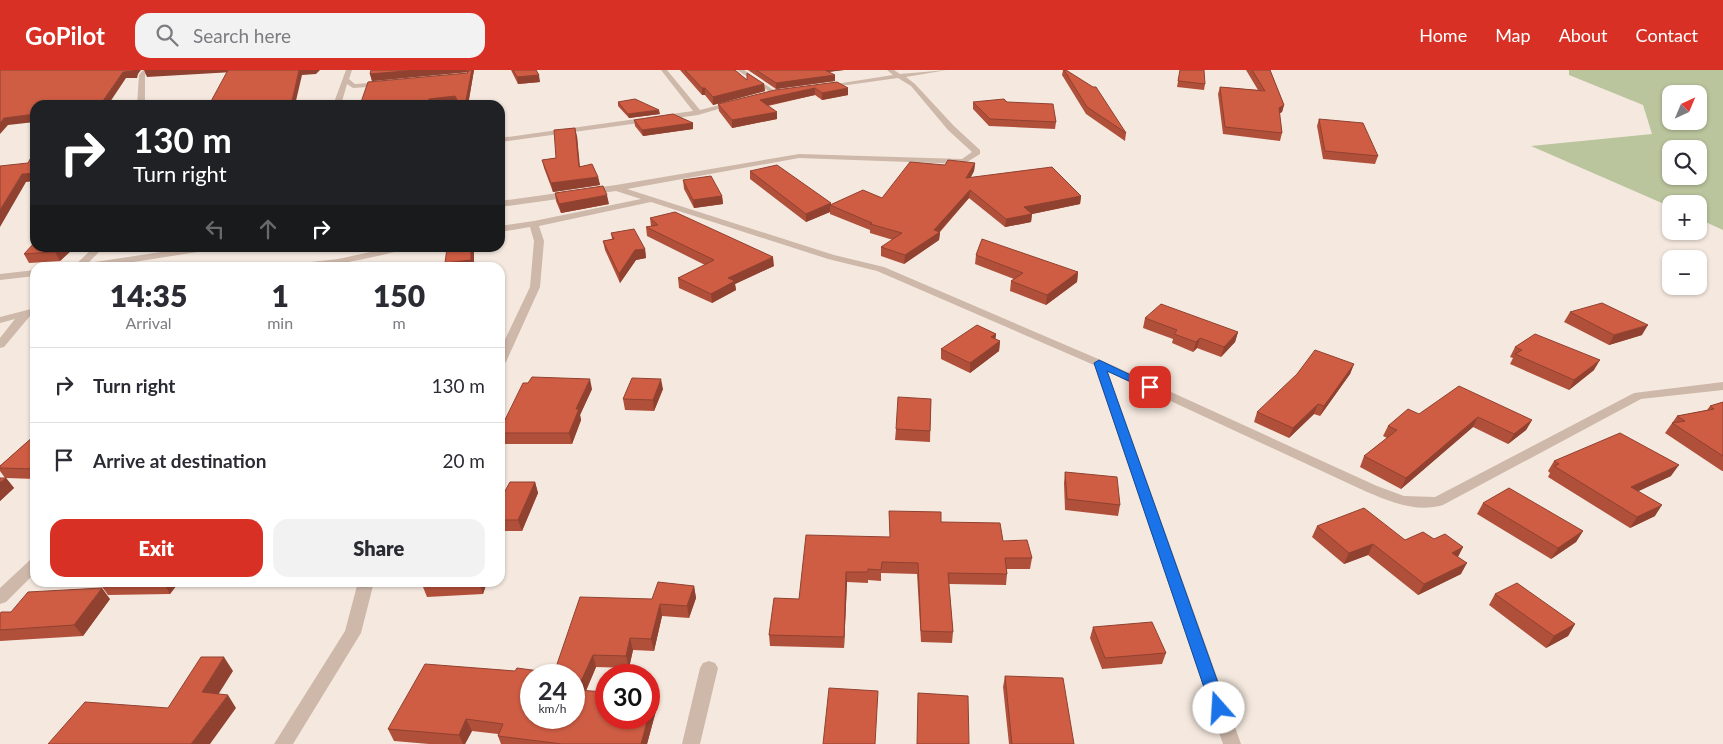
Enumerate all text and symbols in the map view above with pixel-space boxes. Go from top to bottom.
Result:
search box [135,13,485,58]
text: GoPilot [25,21,105,50]
icon: search [153,21,181,49]
text: Search here [193,24,291,47]
text: Home [1419,24,1467,46]
text: Map [1495,24,1531,46]
text: About [1559,24,1608,46]
text: Contact [1636,24,1698,46]
north arrow [1662,85,1708,130]
map controls [1662,85,1707,295]
text: 130 m [133,118,232,160]
icon: right [50,120,115,185]
button: search [1662,140,1707,185]
text: Turn right [133,160,227,187]
button: + [1662,195,1707,240]
icon: left [201,215,229,243]
icon: ahead [254,215,282,243]
icon: right [307,215,335,243]
button: − [1662,250,1707,295]
text: 14:35 [110,277,187,313]
text: 1 [271,277,289,313]
text: 150 [373,277,425,313]
text: Arrival [126,313,172,332]
text: min [267,313,293,332]
text: m [392,313,406,332]
pin [1129,366,1171,408]
icon: right [50,371,78,399]
icon: arrive [1136,373,1164,401]
text: Turn right [93,374,175,397]
text: 130 m [431,374,485,397]
icon: arrive [50,446,78,474]
text: Arrive at destination [93,449,266,472]
text: 20 m [442,449,485,472]
button: Exit [50,519,263,577]
button: Share [273,519,485,577]
speed limit sign: 30 [595,664,660,729]
text: 24 [538,675,567,705]
position arrow [1192,681,1244,733]
text: km/h [538,701,567,716]

